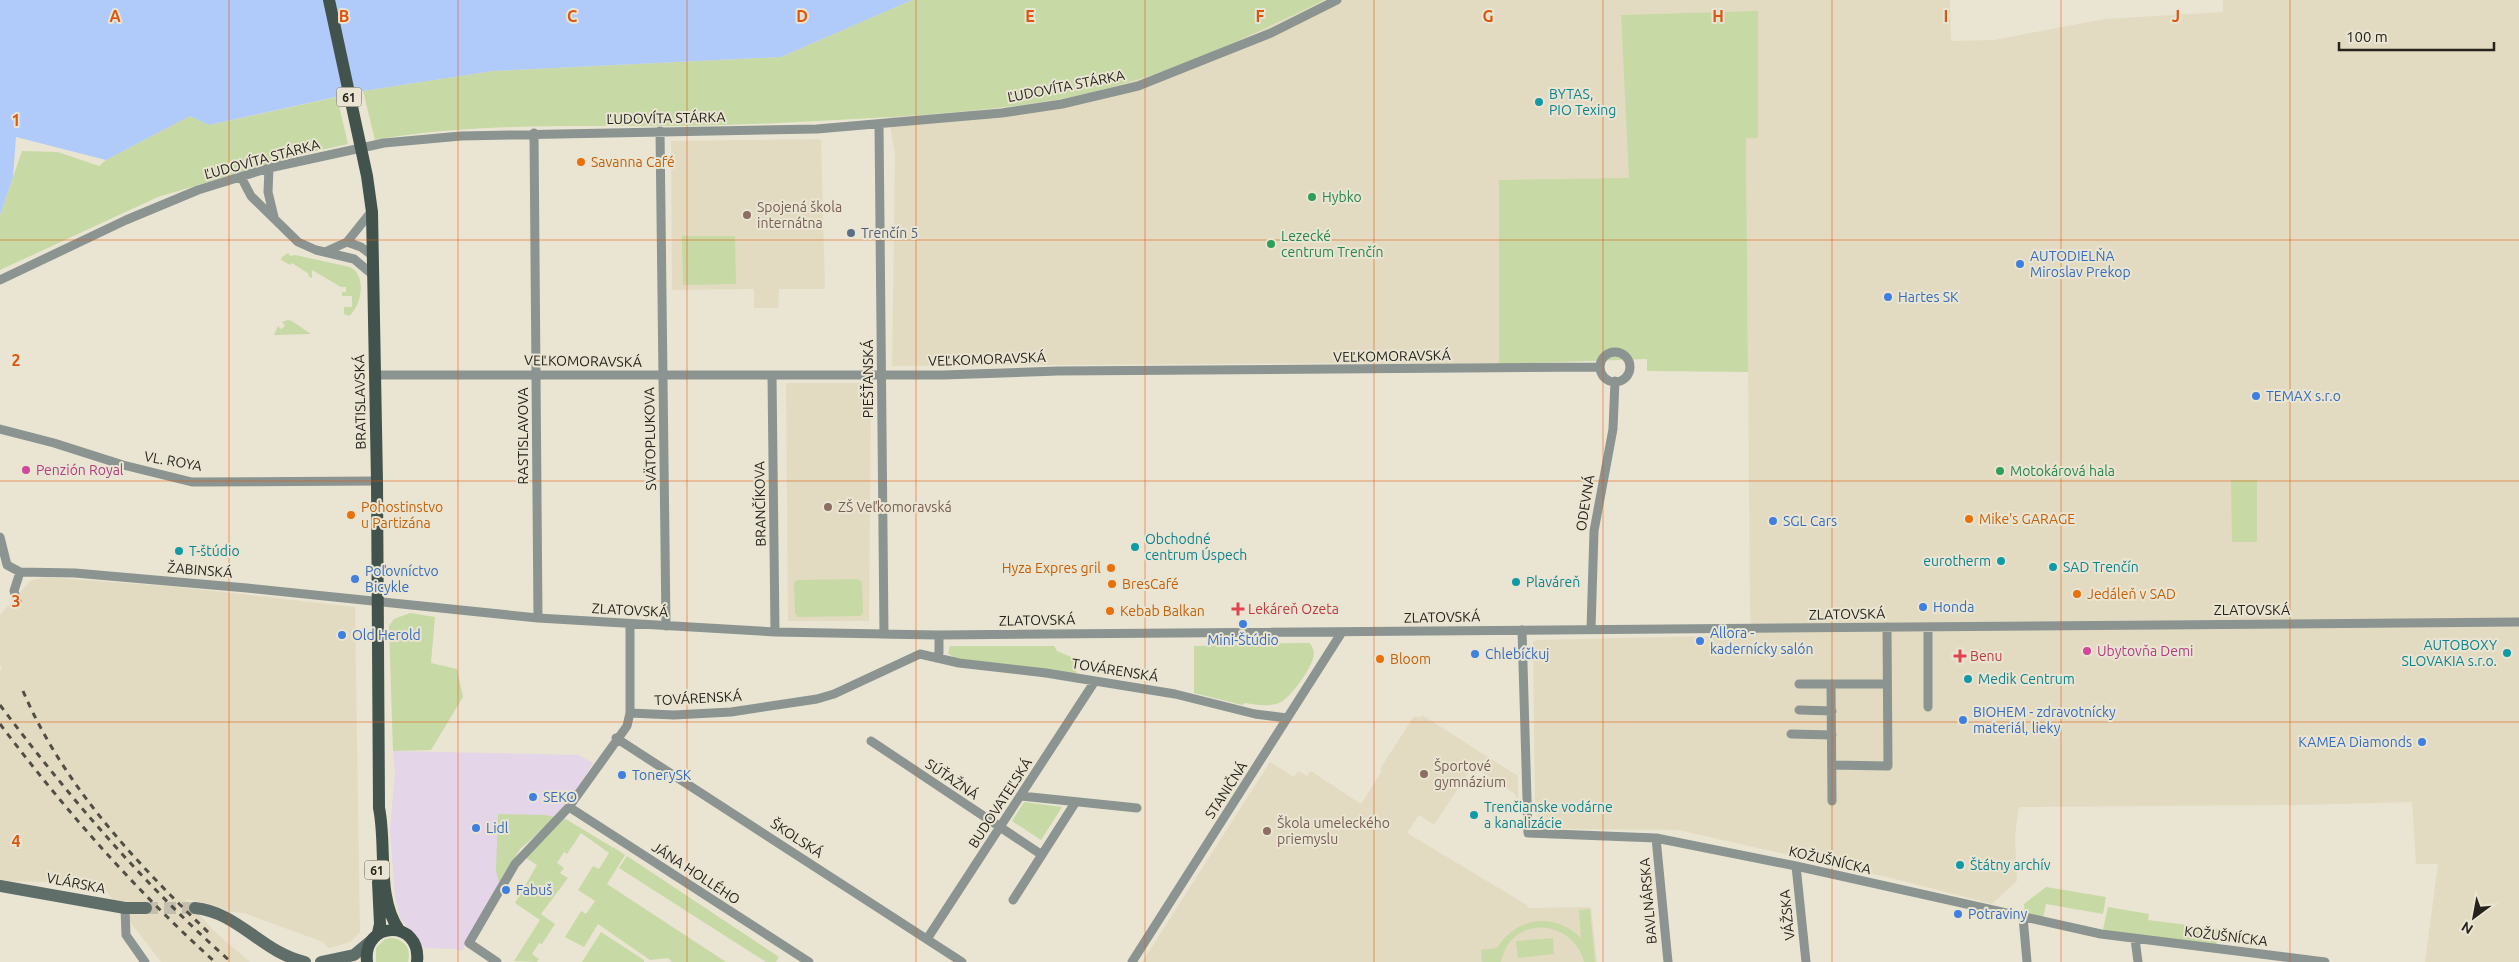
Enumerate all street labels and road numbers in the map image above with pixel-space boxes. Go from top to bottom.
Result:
street label: ĽUDOVÍTA STÁRKA [1006,66,1126,105]
road number: 61 [336,88,362,106]
street label: ĽUDOVÍTA STÁRKA [606,108,726,127]
street label: ĽUDOVÍTA STÁRKA [202,135,322,182]
street label: PIEŠŤANSKÁ [859,340,876,418]
street label: VEĽKOMORAVSKÁ [1333,346,1451,365]
street label: VEĽKOMORAVSKÁ [928,348,1046,369]
street label: VEĽKOMORAVSKÁ [524,351,642,370]
street label: BRATISLAVSKÁ [350,354,369,450]
street label: RASTISLAVOVA [515,387,531,485]
street label: SVÄTOPLUKOVA [641,387,659,491]
street label: VL. ROYA [143,448,203,474]
street label: BRANČÍKOVA [750,461,769,547]
street label: ODEVNÁ [1572,474,1597,532]
street label: ŽABINSKÁ [167,558,233,581]
street label: ZLATOVSKÁ [591,599,669,620]
street label: ZLATOVSKÁ [2214,601,2290,618]
street label: ZLATOVSKÁ [1809,604,1885,623]
street label: ZLATOVSKÁ [1404,607,1480,626]
street label: ZLATOVSKÁ [999,610,1075,629]
street label: TOVÁRENSKÁ [1071,654,1160,685]
street label: TOVÁRENSKÁ [654,687,742,708]
street label: SÚŤAŽNÁ [923,755,982,802]
street label: BUDOVATEĽSKÁ [964,755,1035,851]
street label: STANIČNÁ [1201,758,1250,821]
street label: ŠKOLSKÁ [768,814,827,861]
street label: JÁNA HOLLÉHO [649,838,744,907]
street label: KOŽUŠNÍCKA [1787,842,1873,877]
street label: BAVLNÁRSKA [1635,857,1660,945]
road number: 61 [364,860,390,880]
street label: VLÁRSKA [45,868,107,897]
street label: VÁŽSKA [1775,889,1798,941]
street label: KOŽUŠNÍCKA [2183,922,2269,949]

